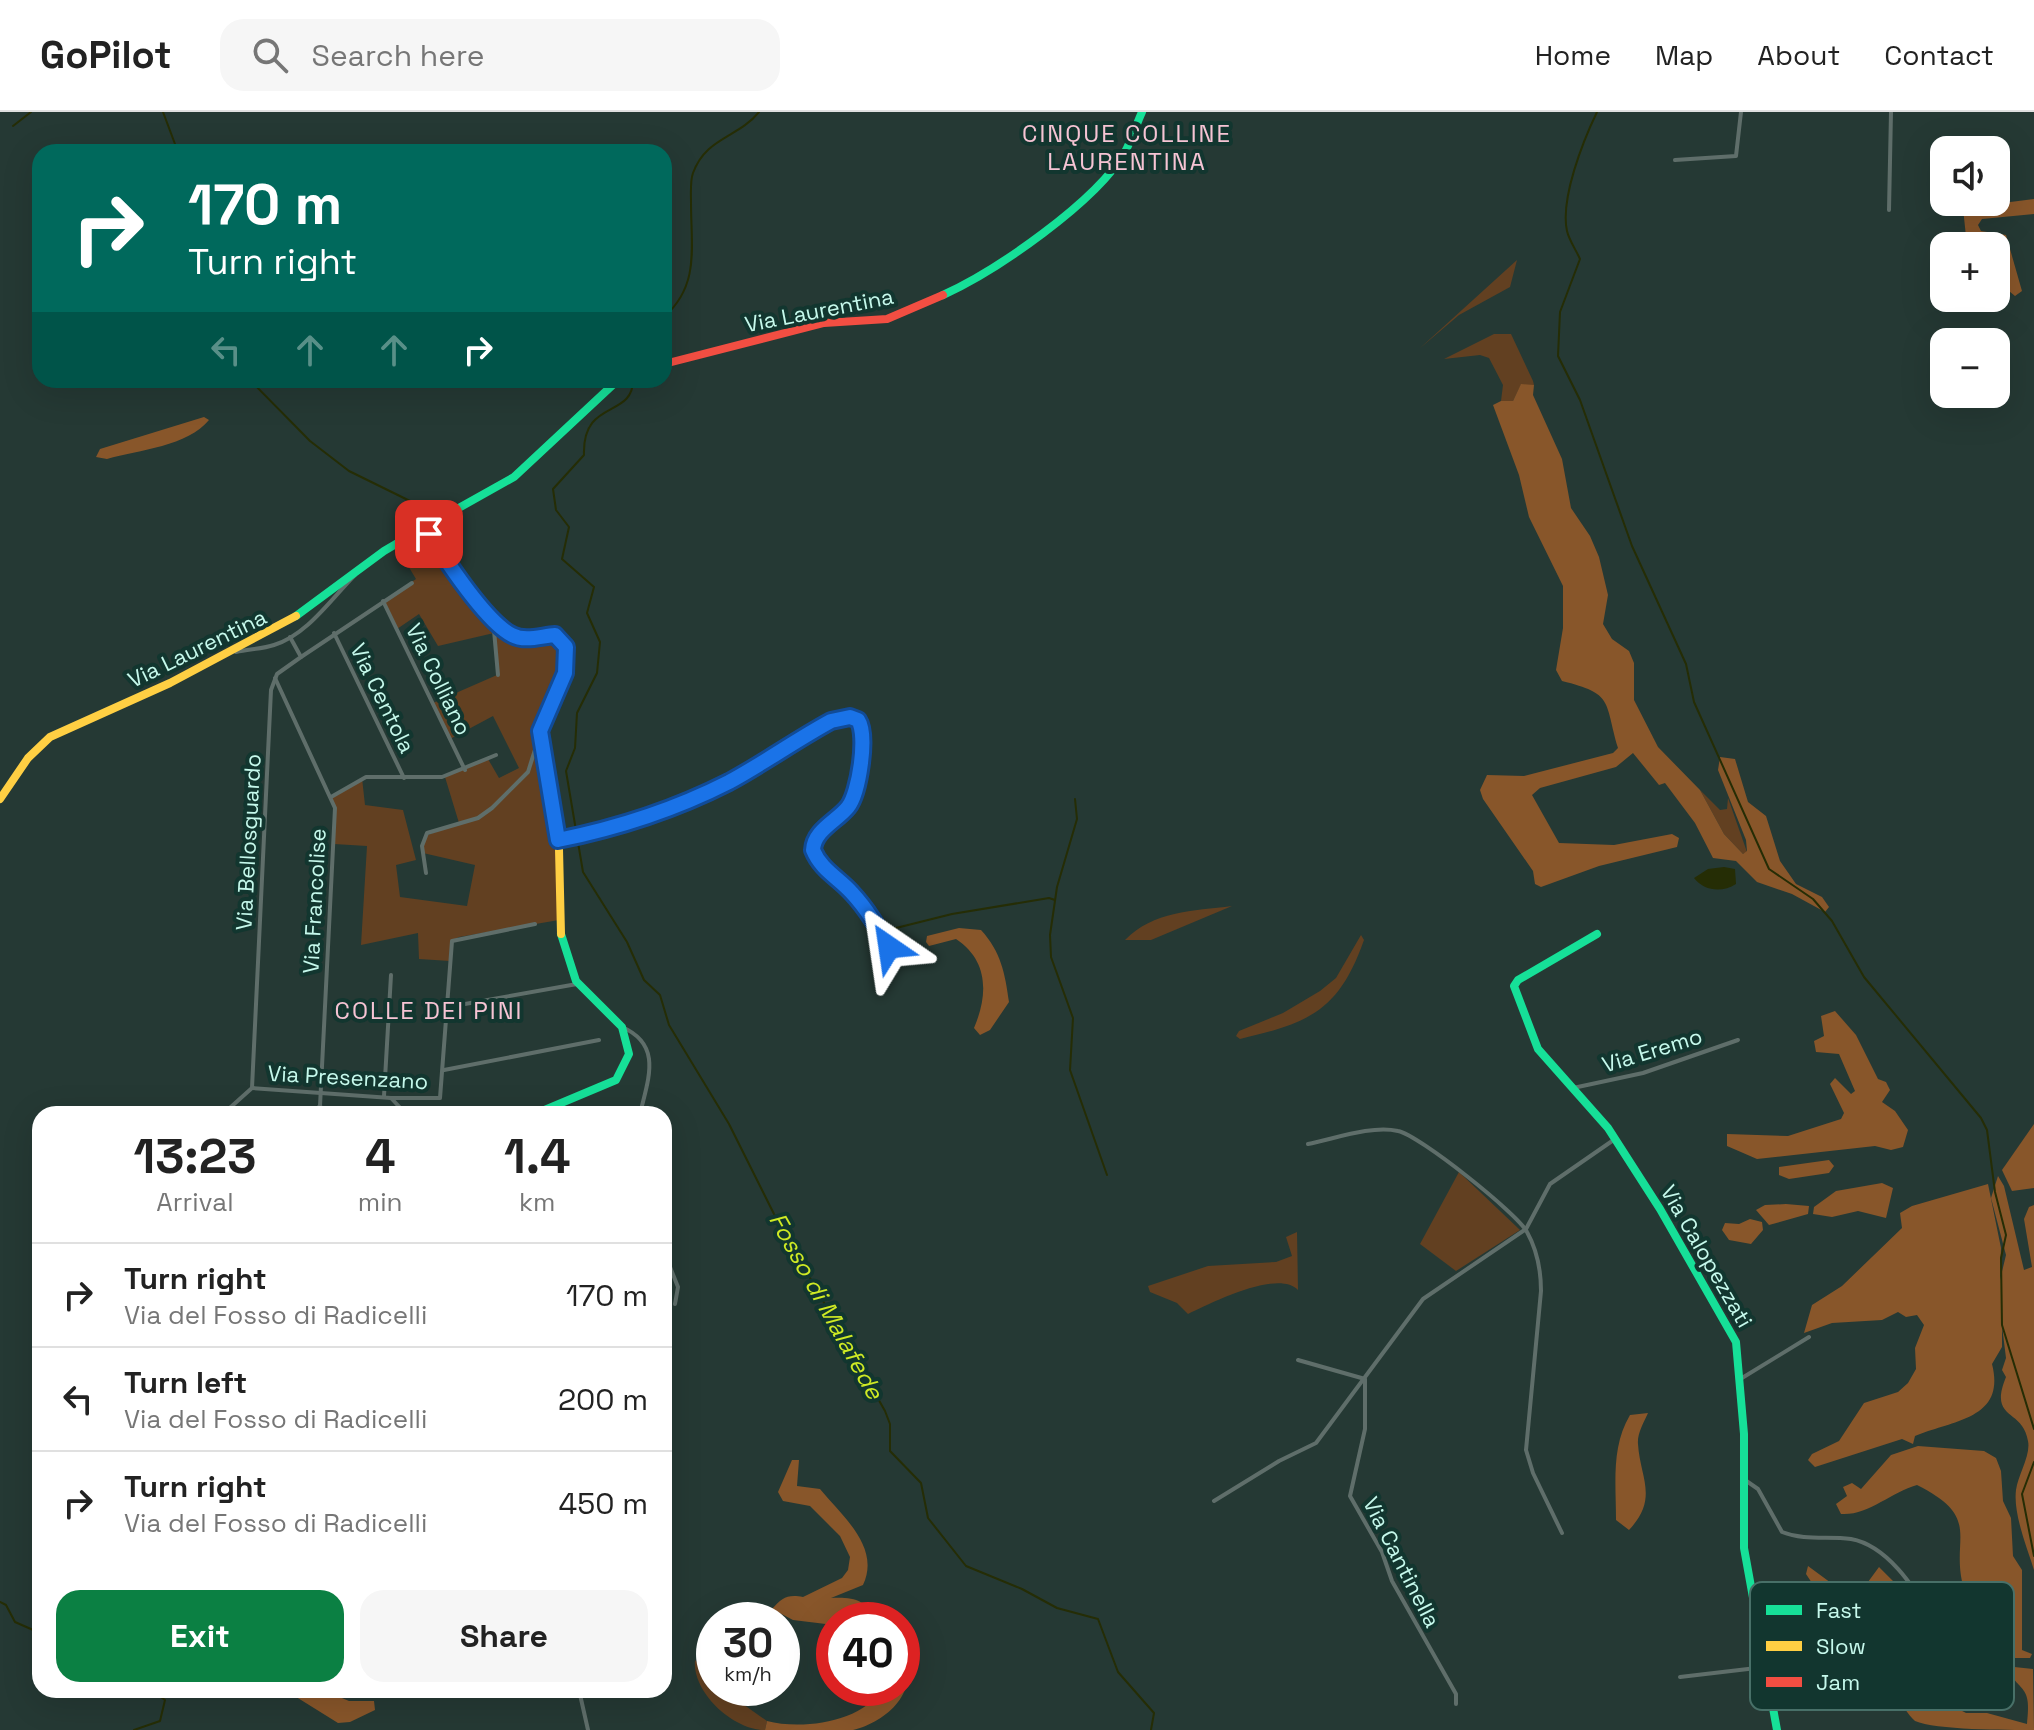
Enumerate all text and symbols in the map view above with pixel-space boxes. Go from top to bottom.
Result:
search box [220,19,780,91]
text: GoPilot [40,31,172,79]
icon: search [248,33,292,77]
text: Search here [312,36,484,75]
text: Home [1535,37,1611,73]
text: Map [1655,37,1713,73]
text: About [1757,37,1840,73]
text: Contact [1884,37,1994,73]
district label: CINQUE COLLINE LAURENTINA [1022,118,1232,177]
map controls [1930,136,2010,408]
button: sound [1930,136,2010,216]
text: 170 m [188,169,342,240]
icon: right [56,176,160,280]
button: + [1930,232,2010,312]
text: Turn right [188,239,357,285]
street label: Via Laurentina [742,282,896,338]
icon: left [204,328,248,372]
icon: ahead [288,328,332,372]
icon: ahead [372,328,416,372]
icon: right [456,328,500,372]
button: − [1930,328,2010,408]
pin [395,500,463,568]
icon: arrive [407,512,451,556]
street label: Via Laurentina [123,602,271,694]
street label: Via Colliano [400,619,478,739]
street label: Via Centola [344,638,422,758]
street label: Via Bellosguardo [229,753,267,931]
street label: Via Francolise [296,828,332,974]
position arrow [847,905,931,989]
district label: COLLE DEI PINI [335,995,523,1026]
street label: Via Eremo [1599,1022,1705,1078]
street label: Via Presenzano [267,1059,429,1095]
text: 13:23 [133,1126,256,1187]
text: 4 [365,1126,395,1187]
text: 1.4 [504,1126,571,1187]
street label: Via Calopezzati [1655,1180,1759,1332]
text: Arrival [156,1185,234,1219]
text: min [358,1185,403,1219]
text: km [519,1185,555,1219]
water label: Fosso di Malafede [762,1207,891,1405]
text: Turn right [124,1259,267,1298]
icon: right [56,1273,100,1317]
text: 170 m [566,1276,648,1315]
text: Via del Fosso di Radicelli [124,1298,427,1332]
text: Turn left [124,1363,247,1402]
icon: left [56,1377,100,1421]
text: 200 m [558,1380,648,1419]
text: Via del Fosso di Radicelli [124,1402,427,1436]
text: Turn right [124,1467,267,1506]
icon: right [56,1481,100,1525]
text: 450 m [559,1484,648,1523]
street label: Via Cantinella [1357,1492,1447,1632]
text: Via del Fosso di Radicelli [124,1506,427,1540]
legend [1750,1582,2014,1710]
button: Exit [56,1590,344,1682]
button: Share [360,1590,648,1682]
text: Fast [1816,1596,1862,1624]
speed limit sign: 40 [816,1602,920,1706]
text: 30 [723,1618,773,1669]
text: Slow [1816,1632,1866,1660]
text: km/h [724,1661,772,1687]
text: Jam [1816,1668,1860,1696]

